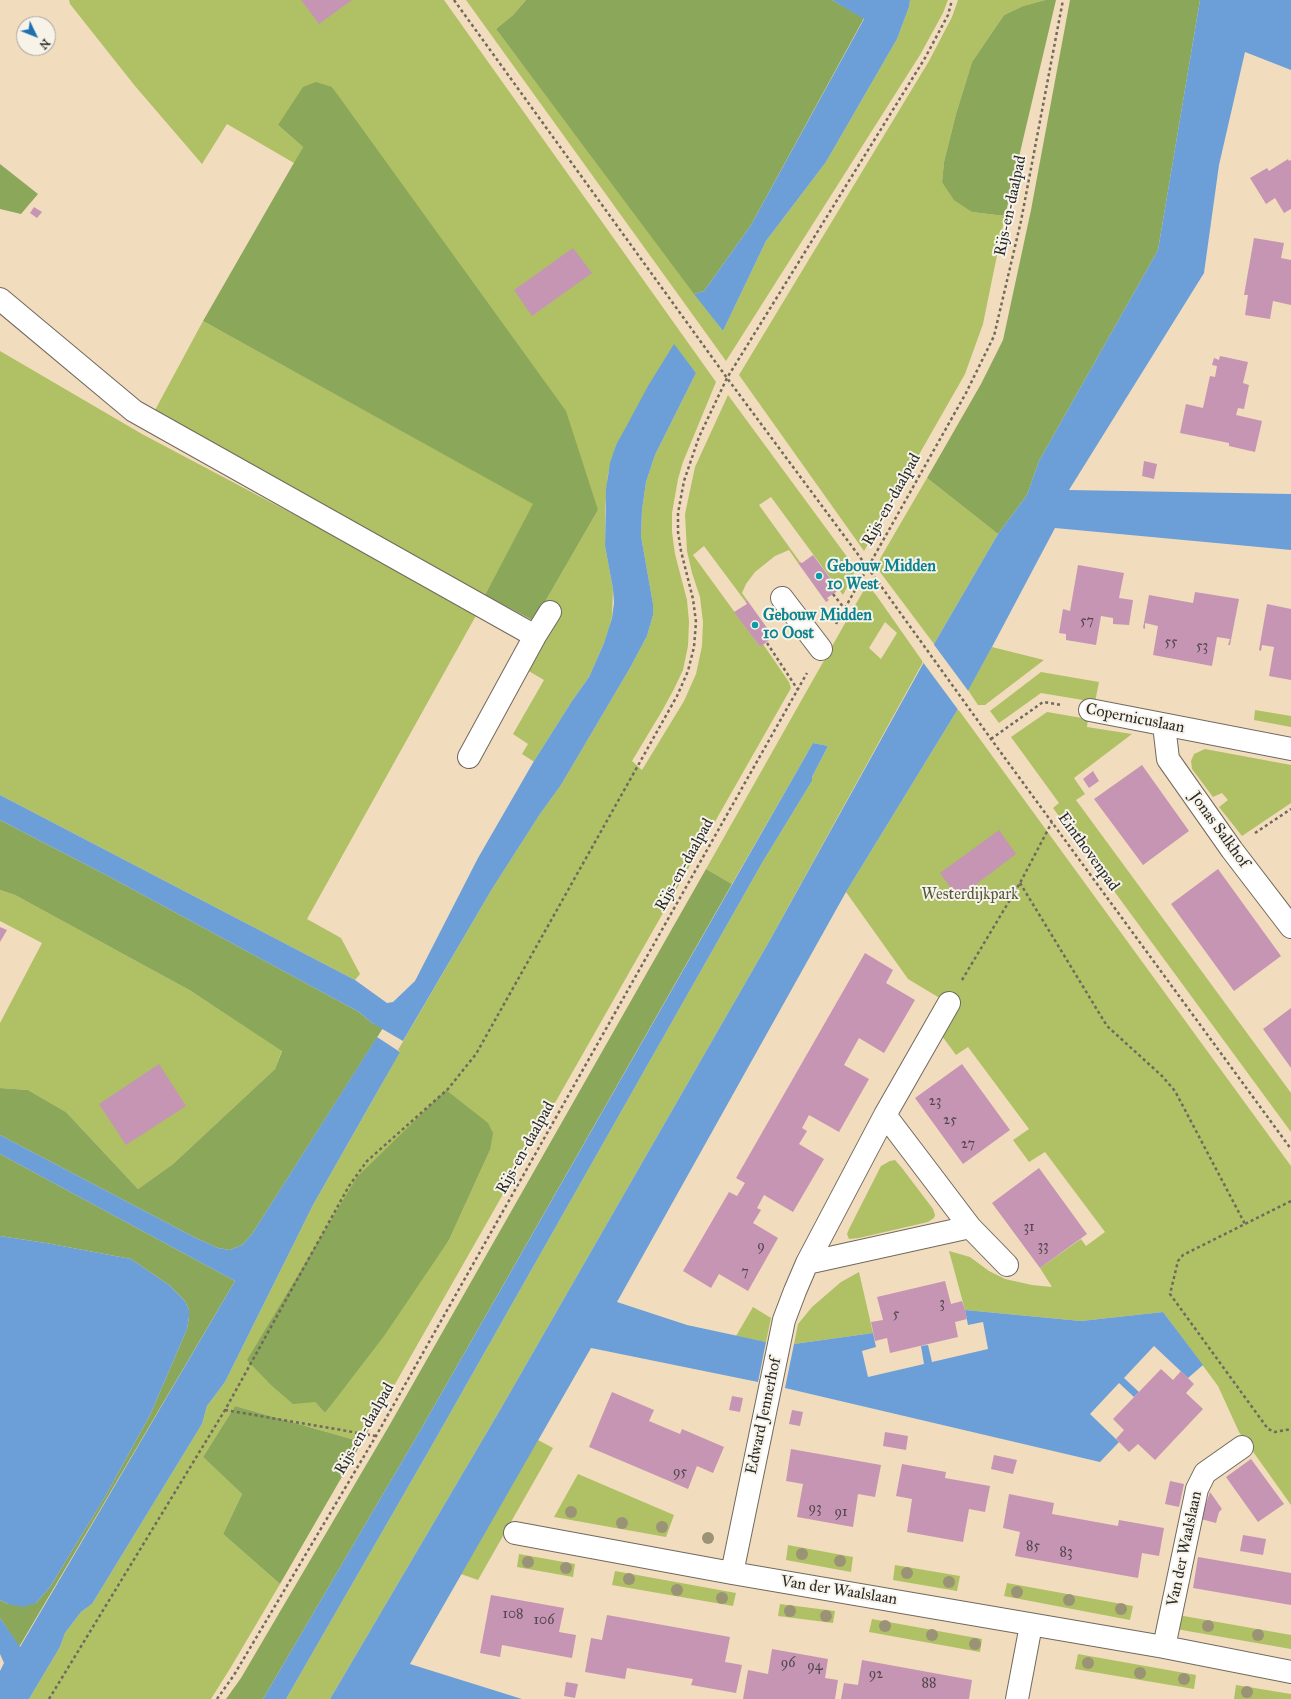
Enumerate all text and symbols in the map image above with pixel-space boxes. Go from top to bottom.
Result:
north arrow [16,16,56,56]
text: N [36,36,52,52]
street label: Rijs-en-daalpad [991,154,1031,258]
street label: Rijs-en-daalpad [859,451,925,549]
place label: Gebouw Midden 10 West [827,557,936,595]
marker: Gebouw Midden 10 West [814,571,824,581]
place label: Gebouw Midden 10 Oost [763,606,872,644]
house number: 57 [1080,614,1094,630]
marker: Gebouw Midden 10 Oost [750,620,760,630]
house number: 55 [1164,635,1178,651]
house number: 53 [1196,639,1208,655]
street label: Copernicuslaan [1084,700,1186,738]
street label: Jonas Salkhof [1185,788,1253,872]
street label: Einthovenpad [1053,809,1123,895]
street label: Rijs-en-daalpad [652,816,718,914]
park label: Westerdijkpark [921,885,1019,905]
house number: 23 [929,1094,941,1110]
street label: Rijs-en-daalpad [493,1099,559,1197]
house number: 25 [943,1113,957,1129]
house number: 27 [961,1137,975,1153]
house number: 31 [1023,1220,1035,1236]
house number: 9 [757,1239,765,1255]
house number: 33 [1037,1239,1049,1255]
house number: 7 [741,1265,749,1281]
house number: 3 [939,1296,945,1312]
house number: 5 [893,1307,899,1323]
street label: Edward Jennerhof [742,1356,786,1476]
street label: Rijs-en-daalpad [331,1380,399,1478]
house number: 95 [673,1465,687,1481]
street label: Van der Waalslaan [1163,1490,1207,1608]
house number: 93 [808,1501,822,1517]
house number: 91 [835,1505,847,1521]
house number: 85 [1026,1539,1040,1555]
house number: 83 [1059,1545,1073,1561]
street label: Van der Waalslaan [779,1572,899,1610]
house number: 108 [502,1607,524,1623]
house number: 106 [534,1613,554,1629]
house number: 96 [781,1656,795,1672]
house number: 94 [807,1659,823,1675]
house number: 92 [869,1667,883,1683]
house number: 88 [922,1676,936,1692]

